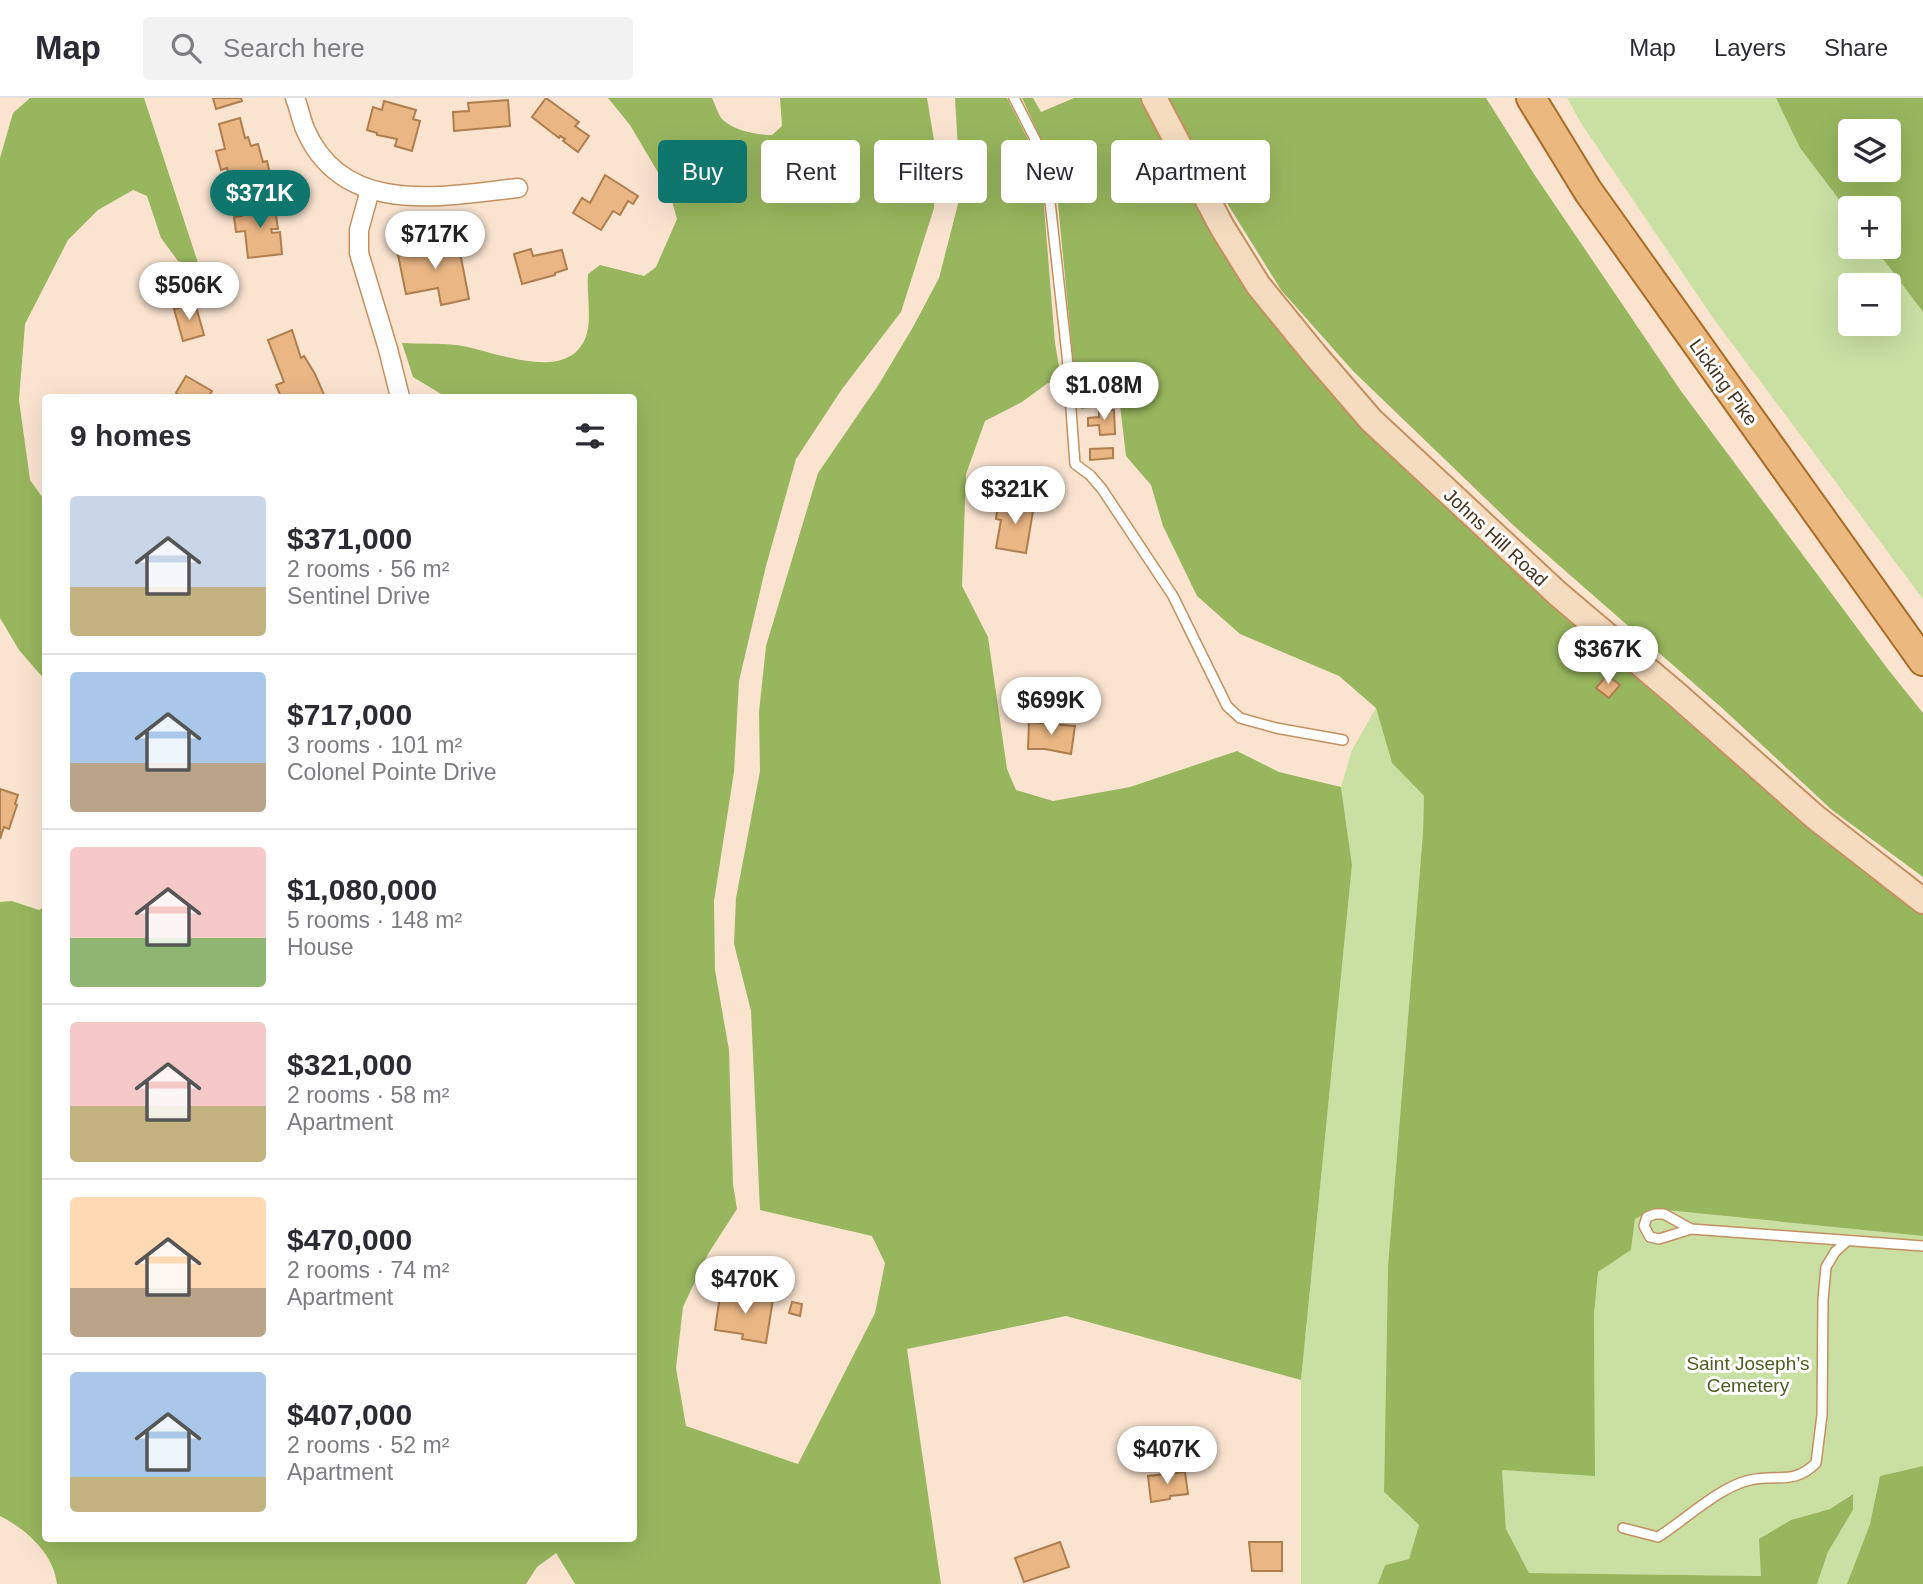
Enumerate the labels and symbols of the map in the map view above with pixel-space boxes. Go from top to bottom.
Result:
pin: $371K [211,170,309,230]
pin: $717K [386,212,484,271]
pin: $506K [140,262,238,322]
street label: Licking Pike [1685,335,1762,429]
pin: $1.08M [1047,362,1161,422]
pin: $321K [966,466,1064,526]
street label: Johns Hill Road [1440,484,1551,590]
pin: $367K [1559,626,1657,686]
pin: $699K [1002,678,1100,737]
pin: $470K [696,1256,794,1316]
park label: Saint Joseph’s Cemetery [1686,1353,1810,1396]
pin: $407K [1118,1426,1216,1486]

